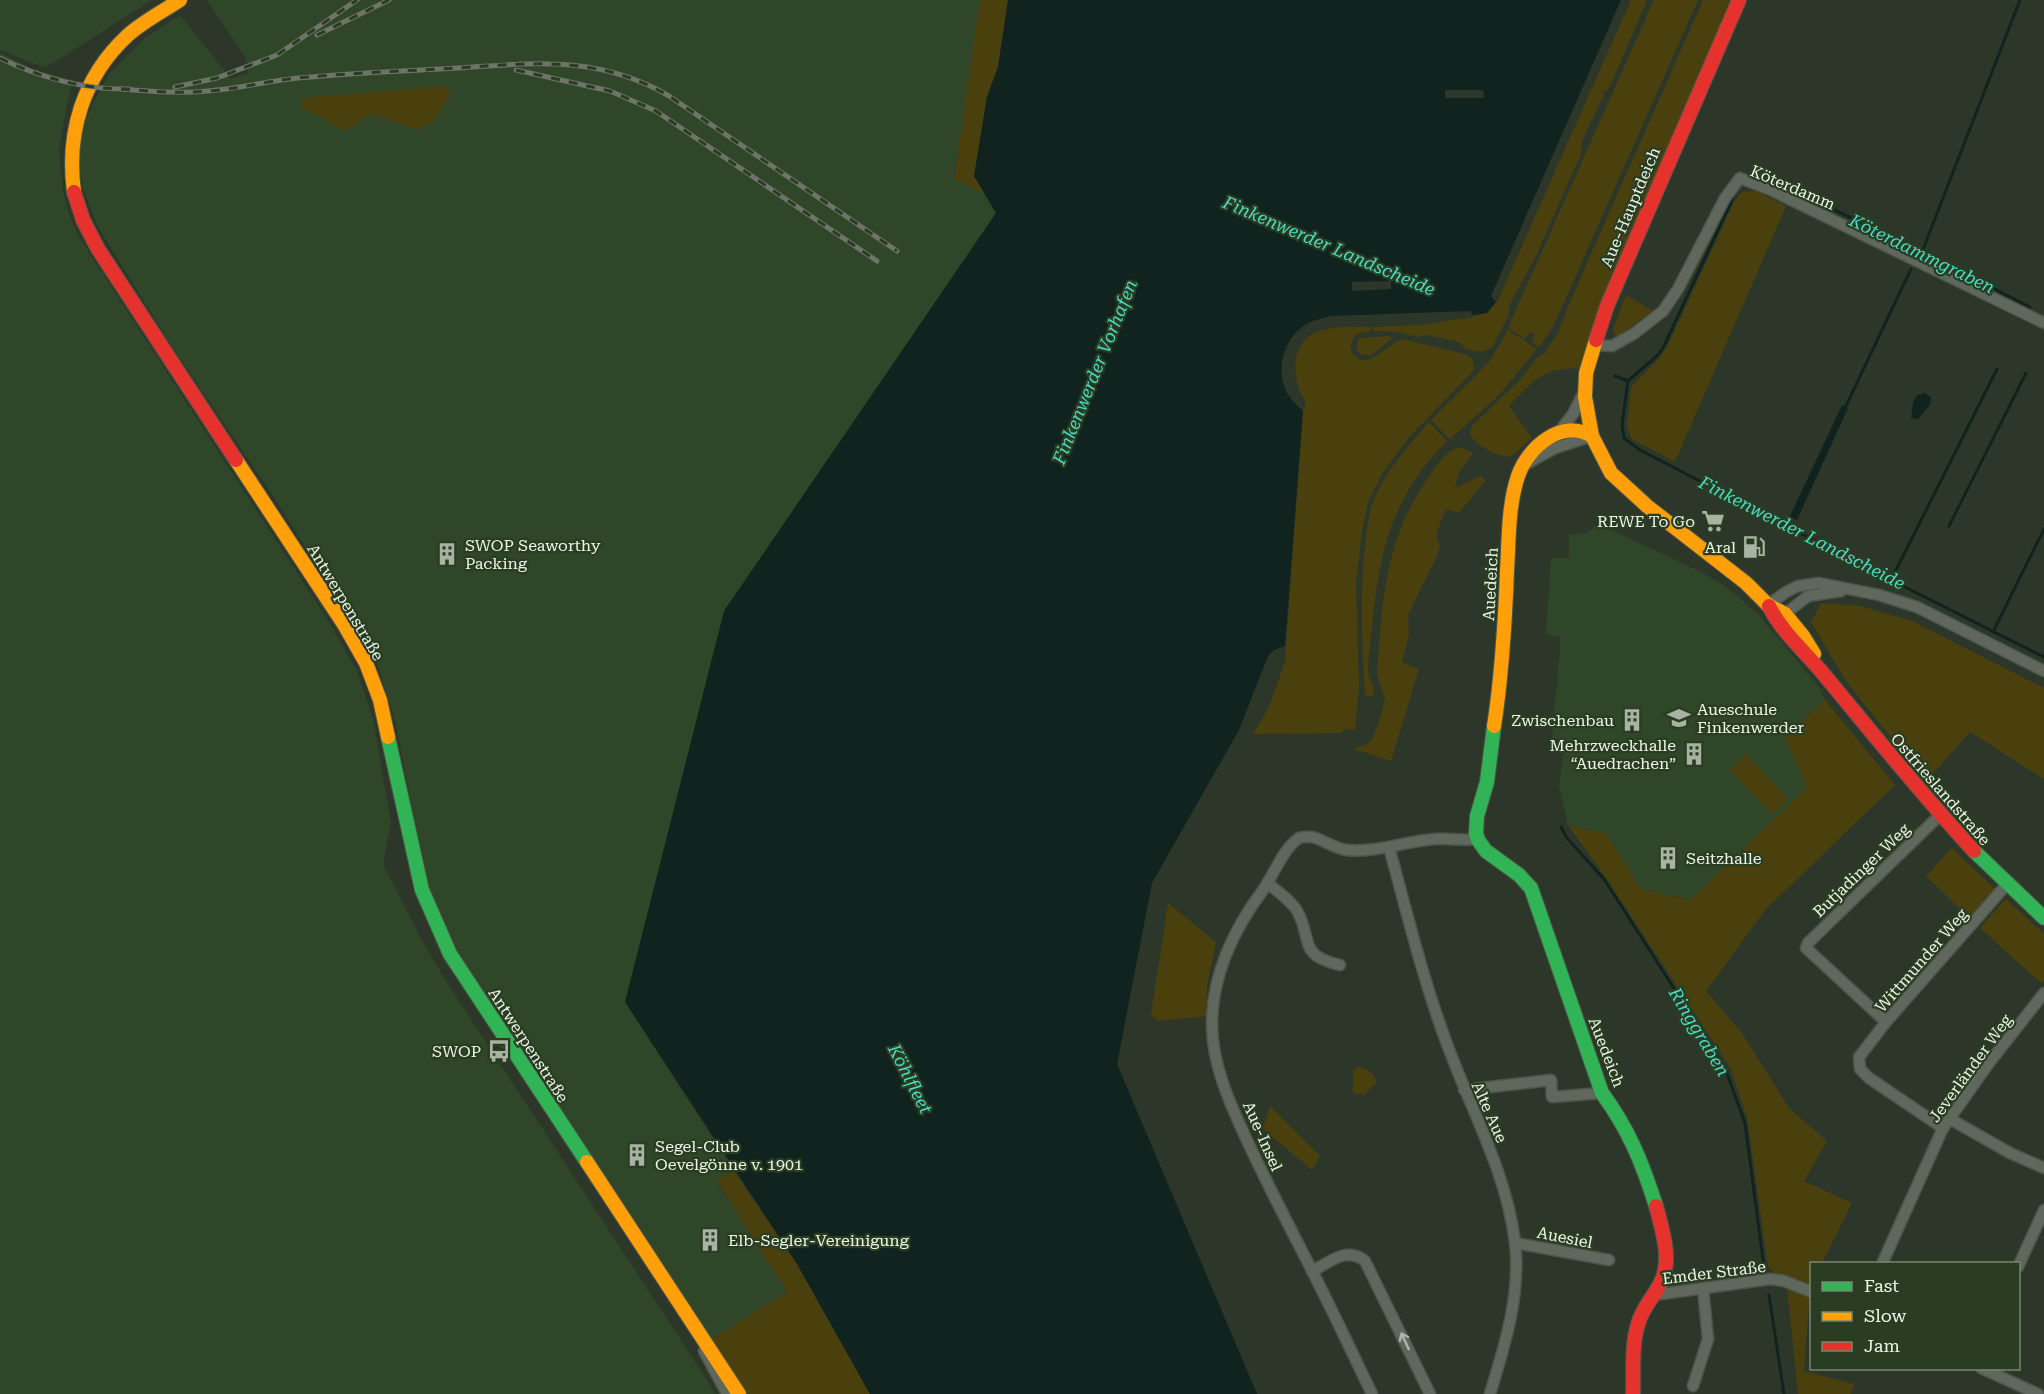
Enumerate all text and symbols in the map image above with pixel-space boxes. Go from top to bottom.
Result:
street label: Aue-Hauptdeich [1597,144,1664,270]
street label: Köterdamm [1748,161,1838,214]
water label: Finkenwerder Landscheide [1219,191,1438,300]
water label: Köterdammgraben [1845,209,1998,298]
water label: Finkenwerder Vorhafen [1047,276,1141,468]
water label: Finkenwerder Landscheide [1695,471,1909,594]
supermarket icon: REWE To Go [1700,508,1726,534]
place label: REWE To Go [1597,512,1695,531]
fuel station icon: Aral [1741,534,1767,560]
place label: SWOP Seaworthy Packing [465,536,601,573]
place label: Aral [1705,538,1736,557]
street label: Antwerpenstraße [303,540,388,664]
building icon: SWOP Seaworthy Packing [434,541,460,567]
street label: Auedeich [1479,547,1502,621]
place label: Aueschule Finkenwerder [1697,700,1805,737]
school or university icon: Aueschule Finkenwerder [1666,705,1692,731]
building icon: Zwischenbau [1619,707,1645,733]
place label: Zwischenbau [1511,711,1614,730]
street label: Ostfrieslandstraße [1887,729,1995,849]
place label: Mehrzweckhalle “Auedrachen” [1550,736,1676,773]
building icon: Mehrzweckhalle “Auedrachen” [1681,741,1707,767]
street label: Butjadinger Weg [1809,819,1914,921]
building icon: Seitzhalle [1655,845,1681,871]
place label: Seitzhalle [1686,849,1762,868]
street label: Wittmunder Weg [1871,904,1972,1016]
water label: Ringgraben [1664,983,1734,1080]
street label: Antwerpenstraße [484,984,573,1106]
street label: Jeverländer Weg [1925,1010,2016,1126]
street label: Auedeich [1585,1015,1629,1090]
bus stop icon: SWOP [486,1038,512,1064]
water label: Köhlfleet [884,1040,937,1117]
place label: SWOP [432,1042,481,1061]
street label: Alte Aue [1468,1079,1511,1146]
street label: Aue-Insel [1239,1098,1286,1174]
place label: Segel-Club Oevelgönne v. 1901 [655,1137,803,1174]
building icon: Segel-Club Oevelgönne v. 1901 [624,1142,650,1168]
street label: Auesiel [1536,1223,1594,1252]
building icon: Elb-Segler-Vereinigung [697,1227,723,1253]
place label: Elb-Segler-Vereinigung [728,1231,910,1250]
street label: Emder Straße [1661,1257,1767,1288]
legend [1810,1262,2020,1370]
text: Fast [1864,1275,1899,1296]
text: Slow [1864,1305,1906,1326]
one-way arrow [1398,1333,1410,1351]
text: Jam [1864,1335,1900,1356]

